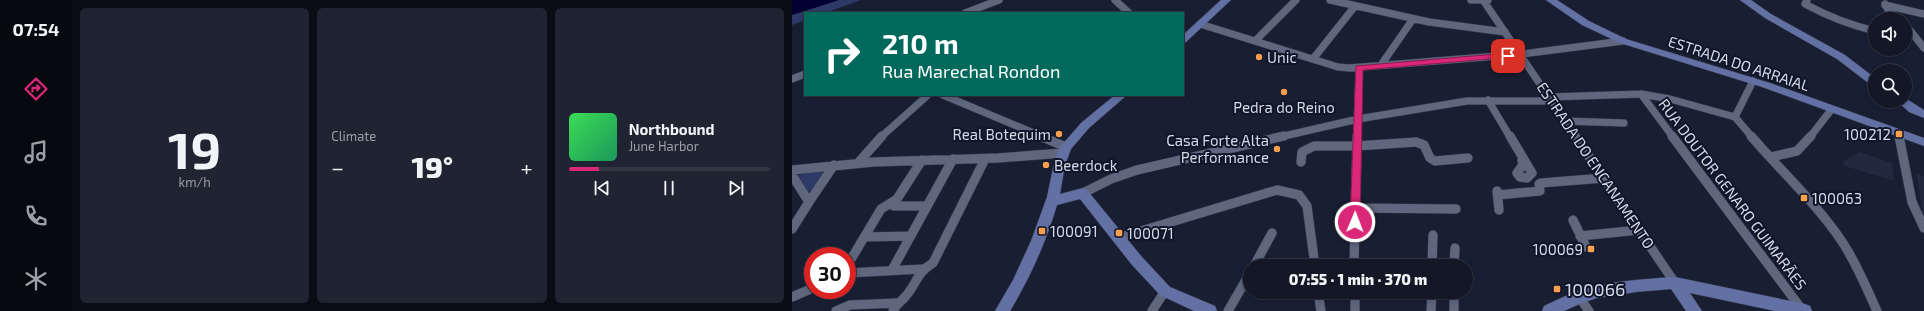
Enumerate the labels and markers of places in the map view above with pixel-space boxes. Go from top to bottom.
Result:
pin [1491,39,1525,73]
place label: Unic [1267,48,1297,66]
marker: Unic [1254,52,1264,62]
marker: Pedra do Reino [1279,87,1289,97]
place label: Pedra do Reino [1233,98,1335,116]
place label: Real Botequim [953,125,1051,143]
place label: 100212 [1844,125,1891,143]
marker: Real Botequim [1054,129,1064,139]
marker: 100212 [1894,129,1904,139]
place label: Casa Forte Alta Performance [1166,131,1269,166]
marker: Casa Forte Alta Performance [1272,144,1282,154]
place label: Beerdock [1054,156,1118,174]
marker: Beerdock [1041,160,1051,170]
place label: 100063 [1812,189,1862,207]
marker: 100063 [1799,193,1809,203]
place label: 100091 [1050,222,1098,240]
place label: 100071 [1127,224,1174,242]
marker: 100091 [1037,226,1047,236]
marker: 100071 [1114,228,1124,238]
place label: 100069 [1533,240,1583,258]
marker: 100069 [1586,244,1596,254]
place label: 100066 [1565,278,1625,300]
marker: 100066 [1552,284,1562,294]

